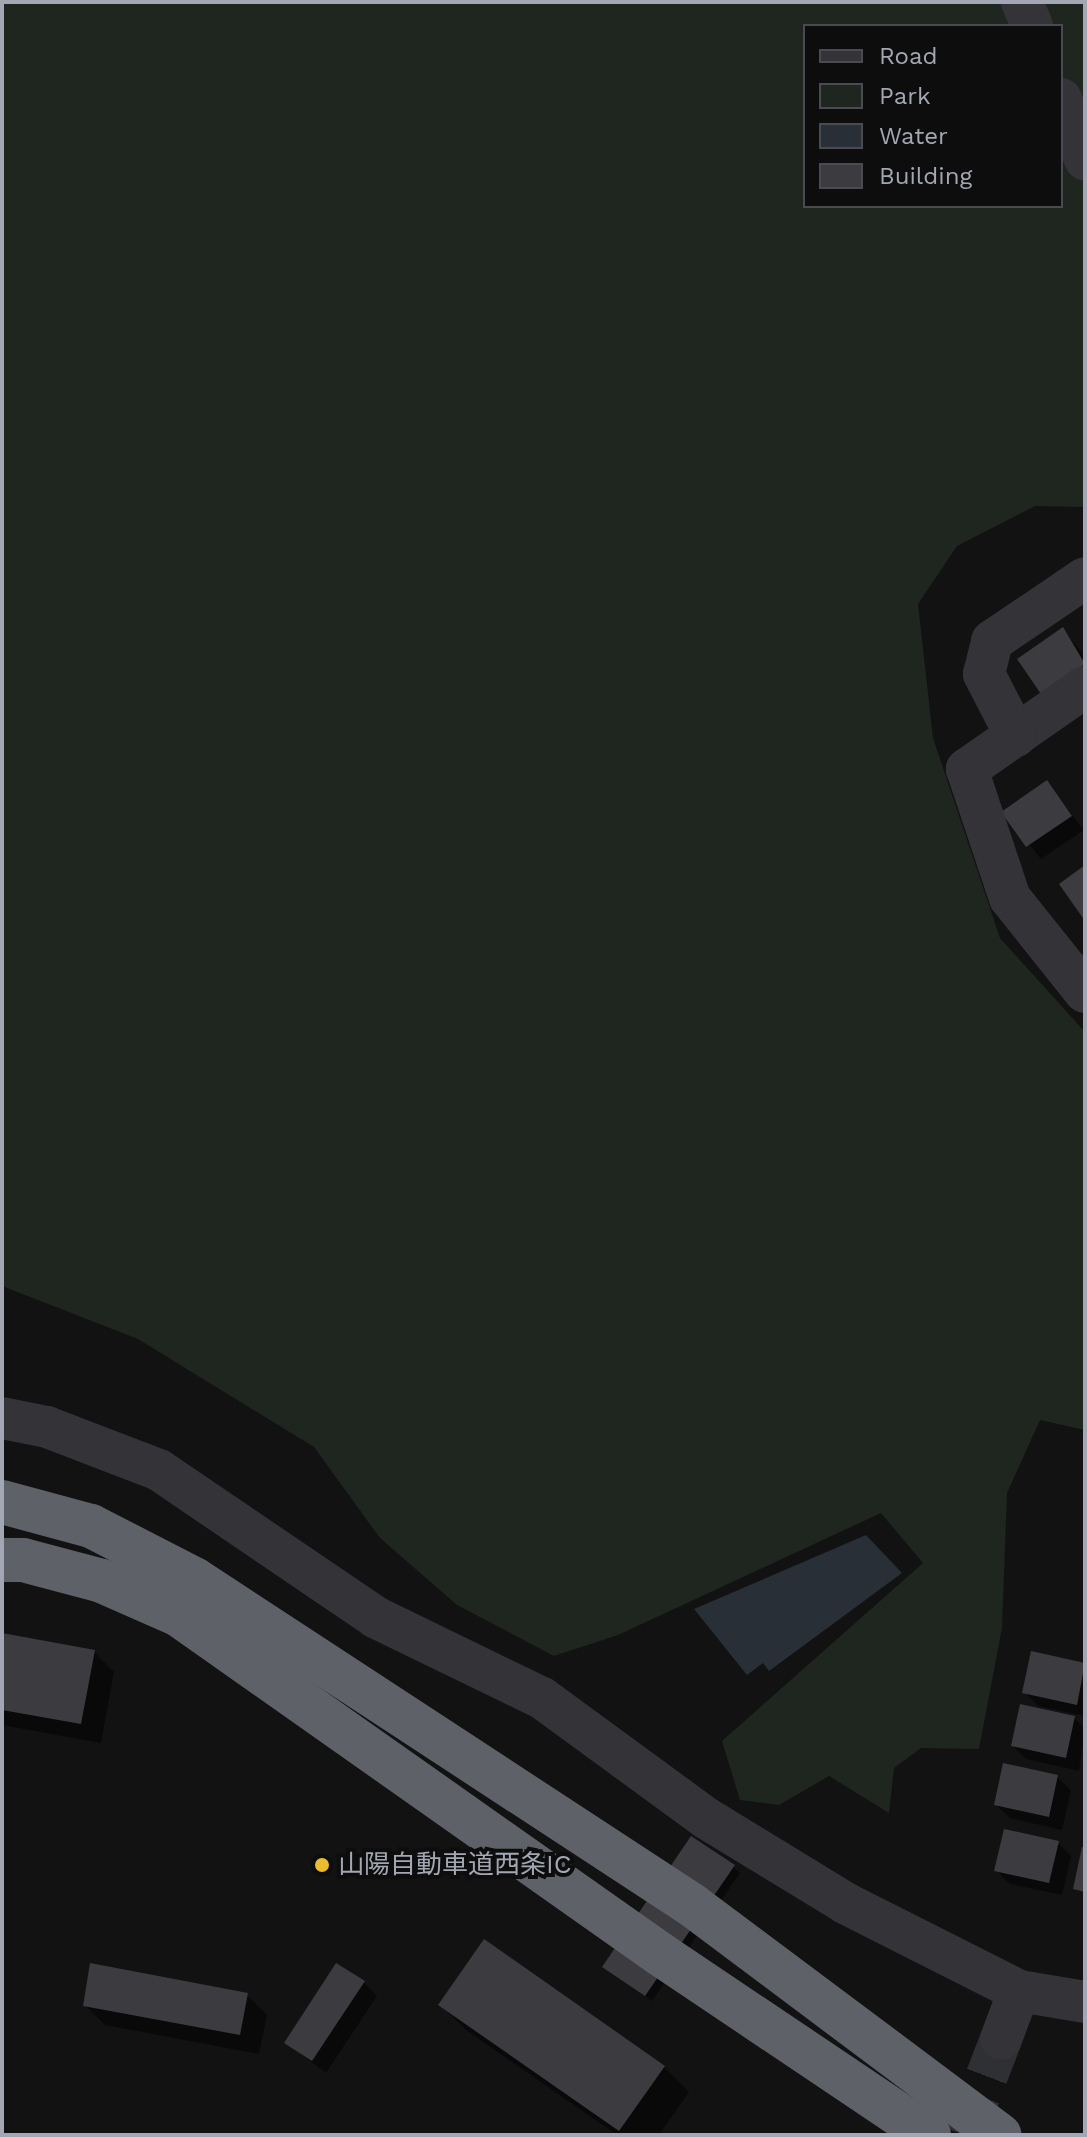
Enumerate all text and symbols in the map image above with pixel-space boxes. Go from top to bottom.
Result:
legend [803,24,1063,208]
text: Road [879,42,938,70]
text: Park [879,82,931,110]
text: Water [879,122,948,150]
text: Building [879,162,972,190]
place label: 山陽自動車道西条IC [338,1849,572,1881]
marker: 山陽自動車道西条IC [313,1856,331,1874]

